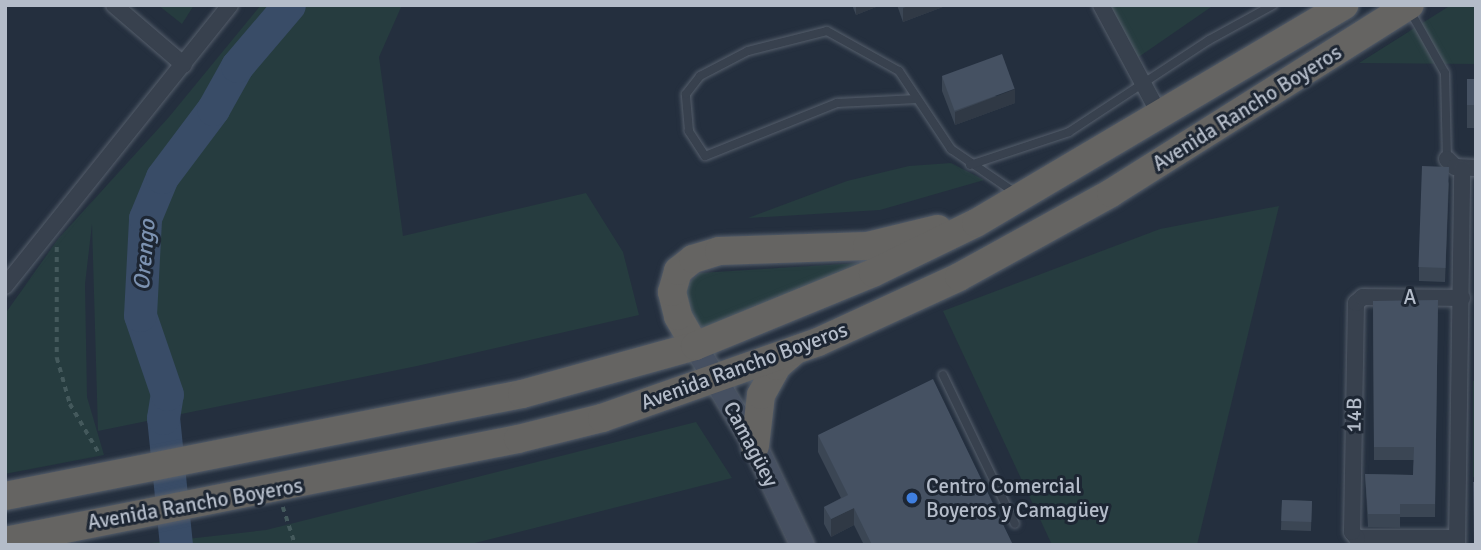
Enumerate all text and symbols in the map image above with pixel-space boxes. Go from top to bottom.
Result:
street label: Avenida Rancho Boyeros [1148,40,1346,176]
water label: Orengo [128,218,162,292]
street label: A [1404,284,1416,310]
street label: Avenida Rancho Boyeros [637,317,851,415]
street label: Camagüey [718,397,784,491]
street label: 14B [1341,397,1367,433]
street label: Avenida Rancho Boyeros [85,473,305,535]
place label: Centro Comercial Boyeros y Camagüey [926,473,1109,523]
marker: Centro Comercial Boyeros y Camagüey [904,490,920,506]

